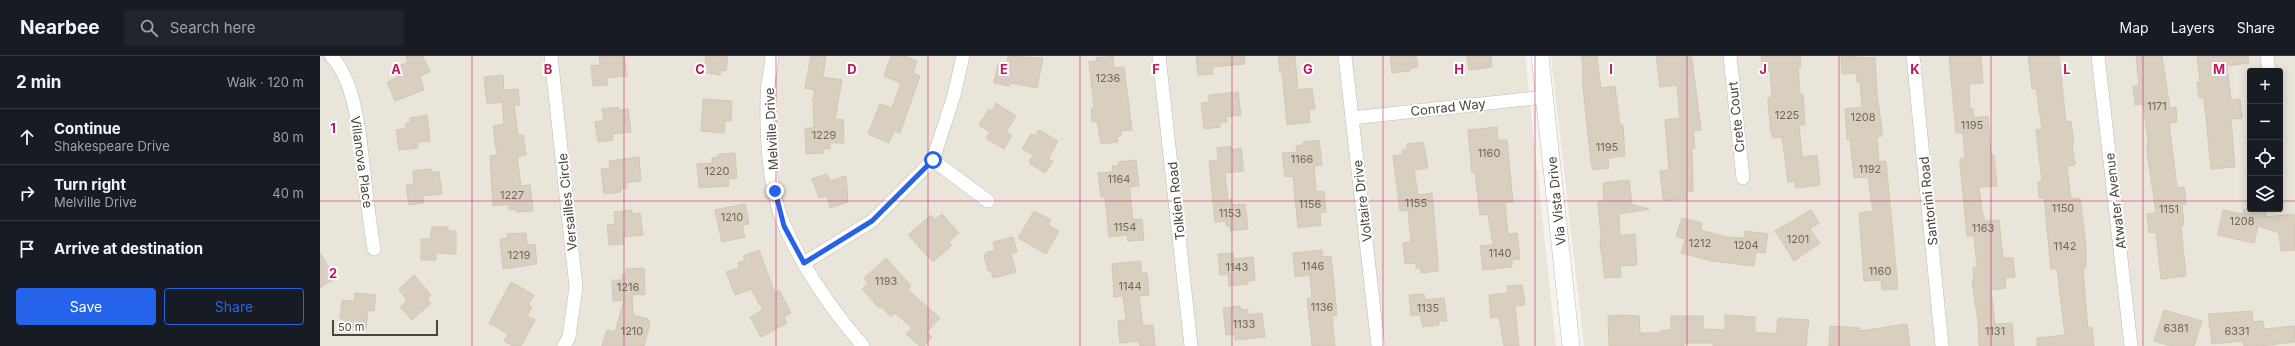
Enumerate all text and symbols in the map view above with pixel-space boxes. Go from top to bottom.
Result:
search box [124,10,404,46]
text: Nearbee [20,16,100,39]
icon: search [138,17,160,39]
text: Search here [170,18,255,37]
text: Map [2120,19,2149,36]
text: Layers [2171,19,2215,36]
text: Share [2237,19,2275,36]
text: A [391,61,401,77]
text: B [544,61,553,77]
text: C [695,61,705,77]
text: D [847,61,857,77]
text: E [1000,61,1008,77]
text: F [1152,61,1160,77]
text: G [1303,61,1313,77]
text: H [1454,61,1464,77]
text: I [1609,61,1613,77]
text: J [1759,61,1767,77]
text: K [1910,61,1920,77]
text: L [2063,61,2071,77]
text: M [2213,61,2225,77]
map controls [2247,68,2283,212]
button: + [2247,68,2283,104]
house number: 1236 [1096,71,1121,85]
text: 2 min [16,72,61,92]
text: Walk · 120 m [227,74,304,90]
street label: Crete Court [1724,81,1748,153]
street label: Melville Drive [761,87,781,171]
street label: Conrad Way [1410,95,1486,119]
house number: 1171 [2147,99,2167,113]
button: − [2247,104,2283,140]
house number: 1225 [1775,108,1800,122]
house number: 1208 [1851,110,1876,124]
street label: Villanova Place [348,115,376,209]
house number: 1195 [1961,118,1984,132]
text: Continue [54,119,121,138]
text: 1 [330,120,336,136]
icon: ahead [16,126,38,148]
house number: 1229 [812,128,837,142]
text: 80 m [273,129,304,145]
text: Shakespeare Drive [54,138,170,154]
house number: 1195 [1596,140,1619,154]
button: locate [2247,140,2283,176]
house number: 1160 [1478,146,1500,160]
route start [924,151,942,169]
street label: Versailles Circle [554,152,580,252]
house number: 1166 [1291,152,1313,166]
street label: Atwater Avenue [2101,152,2129,250]
street label: Via Vista Drive [1543,156,1569,246]
street label: Santorini Road [1915,156,1941,246]
street label: Voltaire Drive [1349,159,1375,243]
street label: Tolkien Road [1164,161,1188,241]
house number: 1192 [1859,162,1881,176]
house number: 1220 [705,164,729,178]
house number: 1164 [1108,172,1130,186]
text: Turn right [54,175,126,194]
button: layers [2247,176,2283,212]
icon: right [16,182,38,204]
route end [766,182,784,200]
text: 40 m [272,185,304,201]
house number: 1227 [500,188,524,202]
text: Melville Drive [54,194,137,210]
house number: 1155 [1405,196,1427,210]
house number: 1156 [1299,197,1321,211]
house number: 1150 [2052,201,2074,215]
house number: 1151 [2159,202,2179,216]
house number: 1153 [1219,206,1241,220]
house number: 1210 [721,210,743,224]
house number: 1208 [2230,214,2255,228]
house number: 1154 [1114,220,1136,234]
house number: 1163 [1972,221,1994,235]
house number: 1201 [1787,232,1809,246]
house number: 1212 [1689,236,1711,250]
icon: arrive [16,238,38,260]
house number: 1204 [1733,238,1759,252]
text: Arrive at destination [54,239,203,258]
house number: 1142 [2054,239,2076,253]
house number: 1140 [1489,246,1512,260]
house number: 1219 [508,248,530,262]
house number: 1146 [1302,259,1325,273]
house number: 1143 [1226,260,1249,274]
house number: 1160 [1869,264,1891,278]
text: 2 [329,265,337,281]
house number: 1193 [875,274,897,288]
house number: 1144 [1118,279,1142,293]
house number: 1216 [617,280,639,294]
button: Save [16,288,156,325]
button: Share [164,288,304,325]
house number: 1136 [1311,300,1333,314]
house number: 1135 [1417,301,1440,315]
house number: 1133 [1233,317,1255,331]
scale bar [332,318,438,337]
text: 50 m [338,320,364,334]
house number: 6381 [2164,321,2188,335]
house number: 1210 [621,324,643,338]
house number: 1131 [1985,324,2005,338]
house number: 6331 [2225,324,2249,338]

